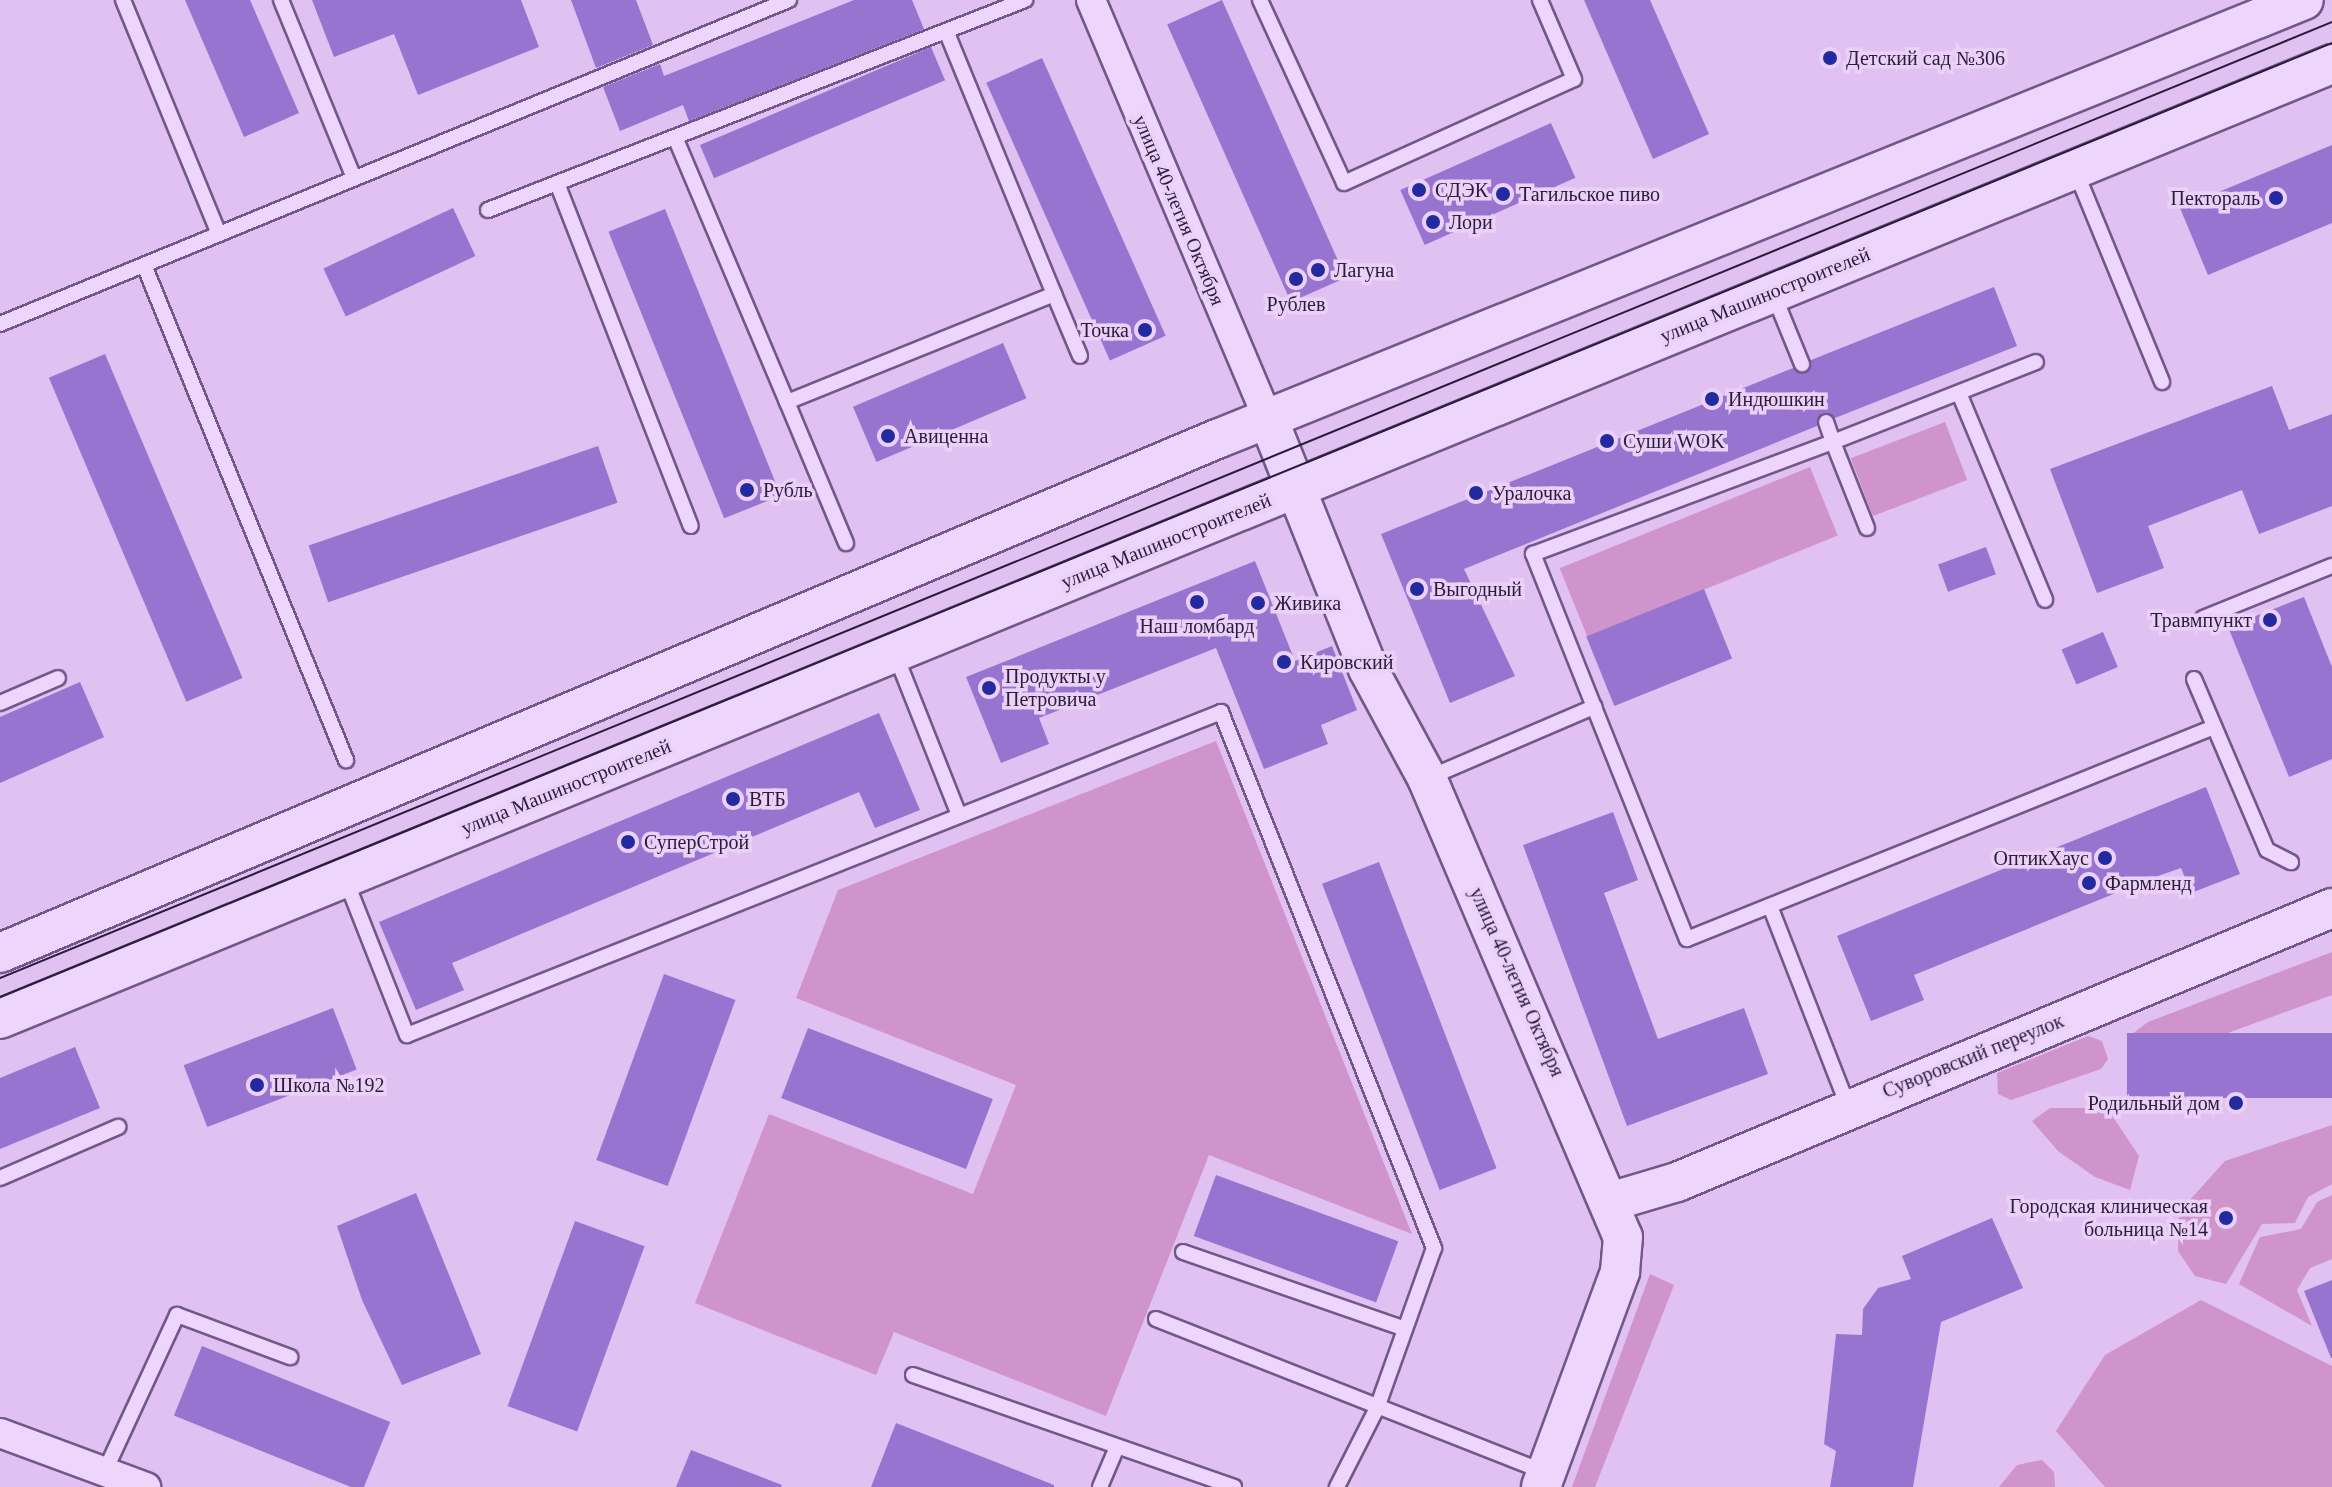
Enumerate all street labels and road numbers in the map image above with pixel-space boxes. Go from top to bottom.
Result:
street label: улица 40-летия Октября [1128,111,1230,309]
street label: улица Машиностроителей [1657,242,1873,348]
street label: улица Машиностроителей [1058,488,1274,594]
street label: улица Машиностроителей [458,734,674,840]
street label: улица 40-летия Октября [1464,884,1570,1080]
street label: Суворовский переулок [1879,1009,2067,1103]

